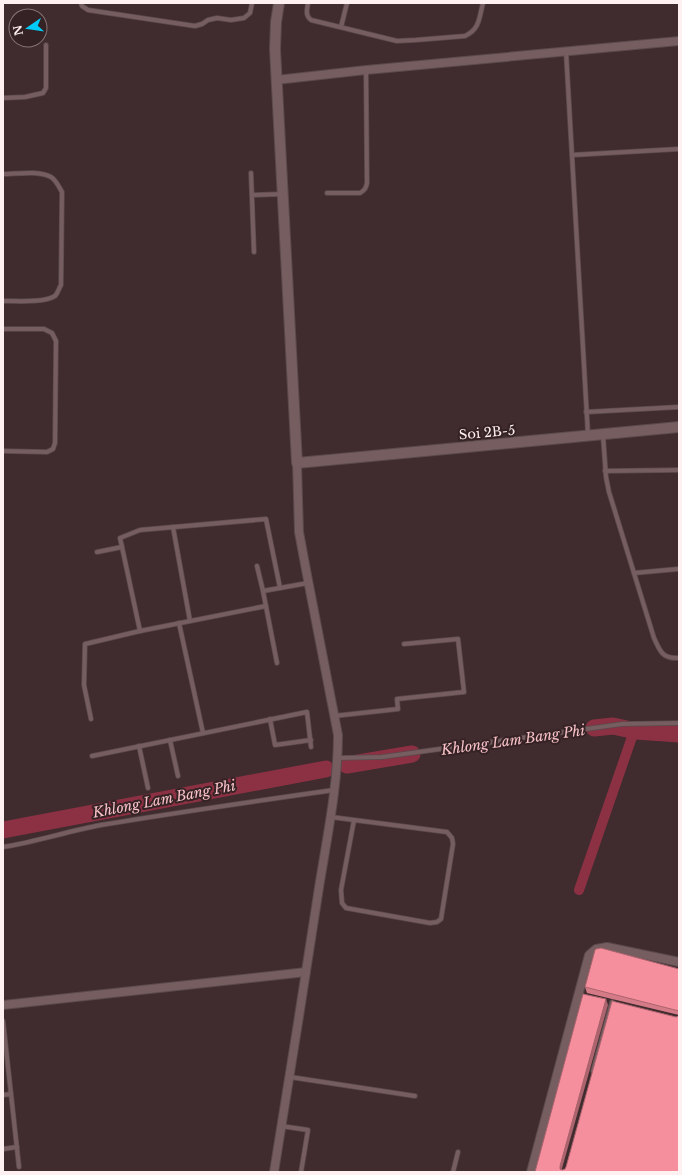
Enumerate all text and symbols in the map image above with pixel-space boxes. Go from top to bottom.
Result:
north arrow [8,8,48,48]
text: N [10,23,26,37]
street label: Soi 2B-5 [458,422,516,443]
water label: Khlong Lam Bang Phi [439,721,586,759]
water label: Khlong Lam Bang Phi [90,776,237,822]

